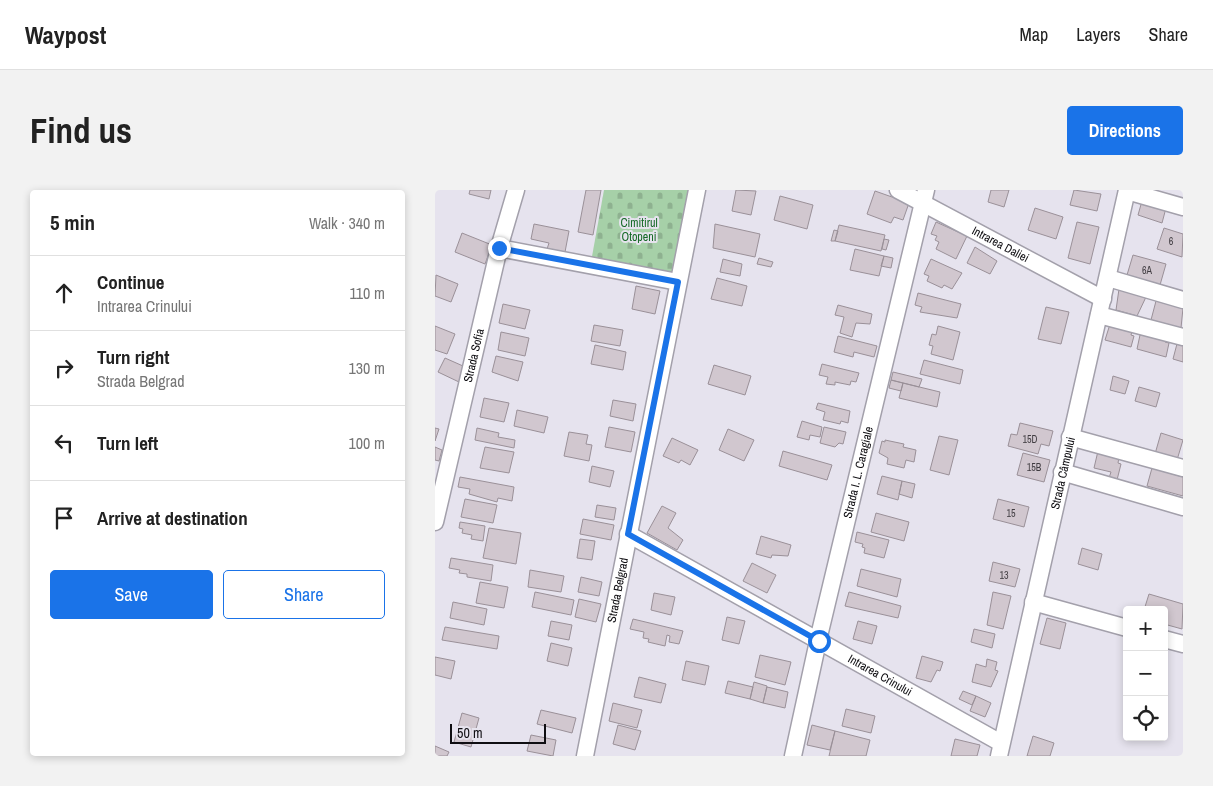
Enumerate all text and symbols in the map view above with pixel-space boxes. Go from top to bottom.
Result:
text: Waypost [25,19,106,51]
text: Map [1020,22,1048,47]
text: Layers [1076,22,1121,47]
text: Share [1149,22,1188,47]
button: Directions [1067,106,1183,155]
text: Find us [30,107,132,154]
text: 5 min [50,208,95,237]
text: Walk · 340 m [309,212,385,234]
park label: Cimitirul Otopeni [620,215,658,245]
street label: Intrarea Daliei [969,223,1032,266]
house number: 6 [1169,235,1174,248]
route end [488,237,511,260]
house number: 6A [1142,264,1153,277]
text: Continue [97,269,165,295]
icon: ahead [50,279,78,307]
text: 110 m [349,282,385,304]
text: Intrarea Crinului [97,295,192,317]
street label: Strada Sofia [460,326,488,384]
text: Turn right [97,344,169,370]
icon: right [50,354,78,382]
text: 130 m [349,357,385,379]
text: Strada Belgrad [97,370,185,392]
street label: Strada I. L. Caragiale [840,425,877,520]
icon: left [50,429,78,457]
text: Turn left [97,430,158,456]
text: 100 m [349,432,385,454]
house number: 15D [1022,433,1038,446]
street label: Strada Câmpului [1047,435,1079,511]
house number: 15B [1027,461,1042,474]
icon: arrive [50,504,78,532]
text: Arrive at destination [97,505,248,531]
house number: 15 [1006,507,1016,520]
street label: Strada Belgrad [604,556,632,624]
house number: 13 [999,569,1009,582]
button: Save [50,570,213,619]
button: Share [223,570,385,619]
map controls [1123,606,1168,741]
button: + [1123,606,1168,651]
route start [808,630,831,653]
street label: Intrarea Crinului [845,651,915,700]
button: − [1123,651,1168,696]
button: locate [1123,696,1168,741]
scale bar [450,721,546,744]
text: 50 m [457,724,483,742]

